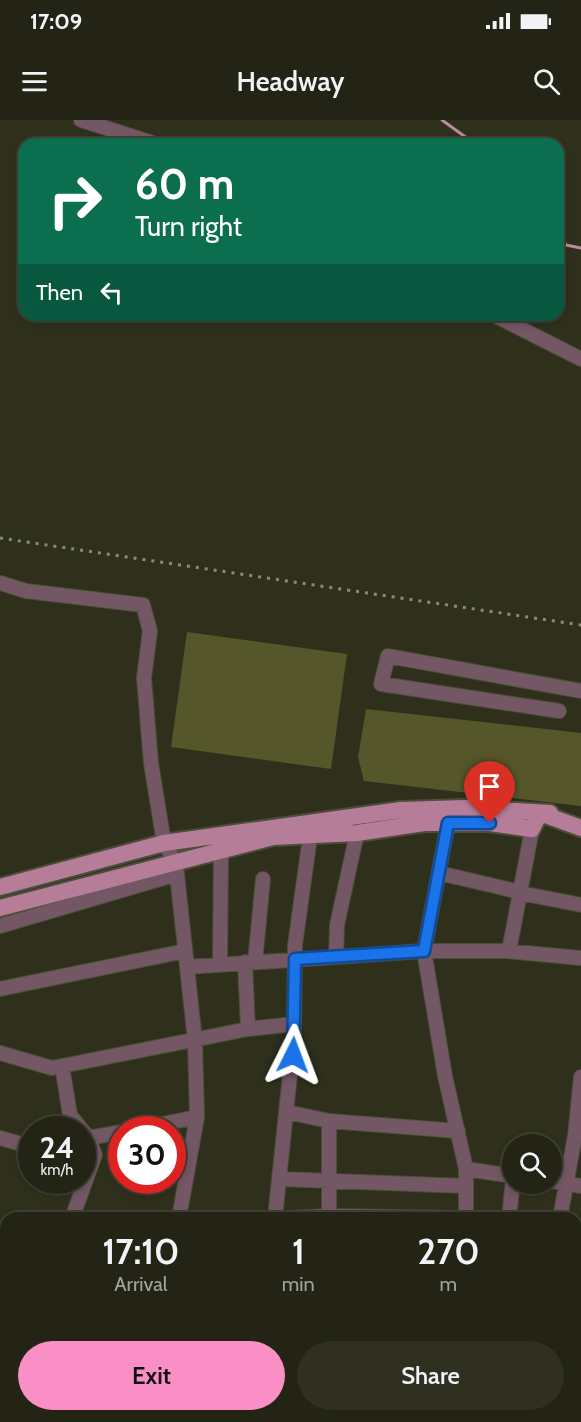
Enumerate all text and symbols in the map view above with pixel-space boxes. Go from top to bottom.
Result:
text: 17:09 [30,8,82,35]
icon: menu [18,65,51,98]
text: Headway [237,65,344,98]
icon: search [530,65,563,98]
text: 60 m [135,158,234,210]
icon: right [36,162,114,240]
text: Turn right [135,210,242,243]
icon: left [95,276,128,309]
text: Then [36,279,83,306]
pin [464,761,515,823]
icon: arrive [473,770,506,803]
position arrow [261,1023,325,1087]
speed limit sign: 30 [108,1116,186,1194]
text: 24 [40,1129,74,1166]
map controls [502,1134,562,1194]
button: search [502,1134,562,1194]
text: km/h [41,1161,73,1179]
text: 17:10 [102,1229,179,1273]
text: 1 [292,1229,305,1273]
text: 270 [417,1229,480,1273]
text: Arrival [114,1272,168,1296]
text: min [282,1272,315,1296]
text: m [440,1272,457,1296]
button: Exit [18,1341,285,1410]
button: Share [297,1341,564,1410]

